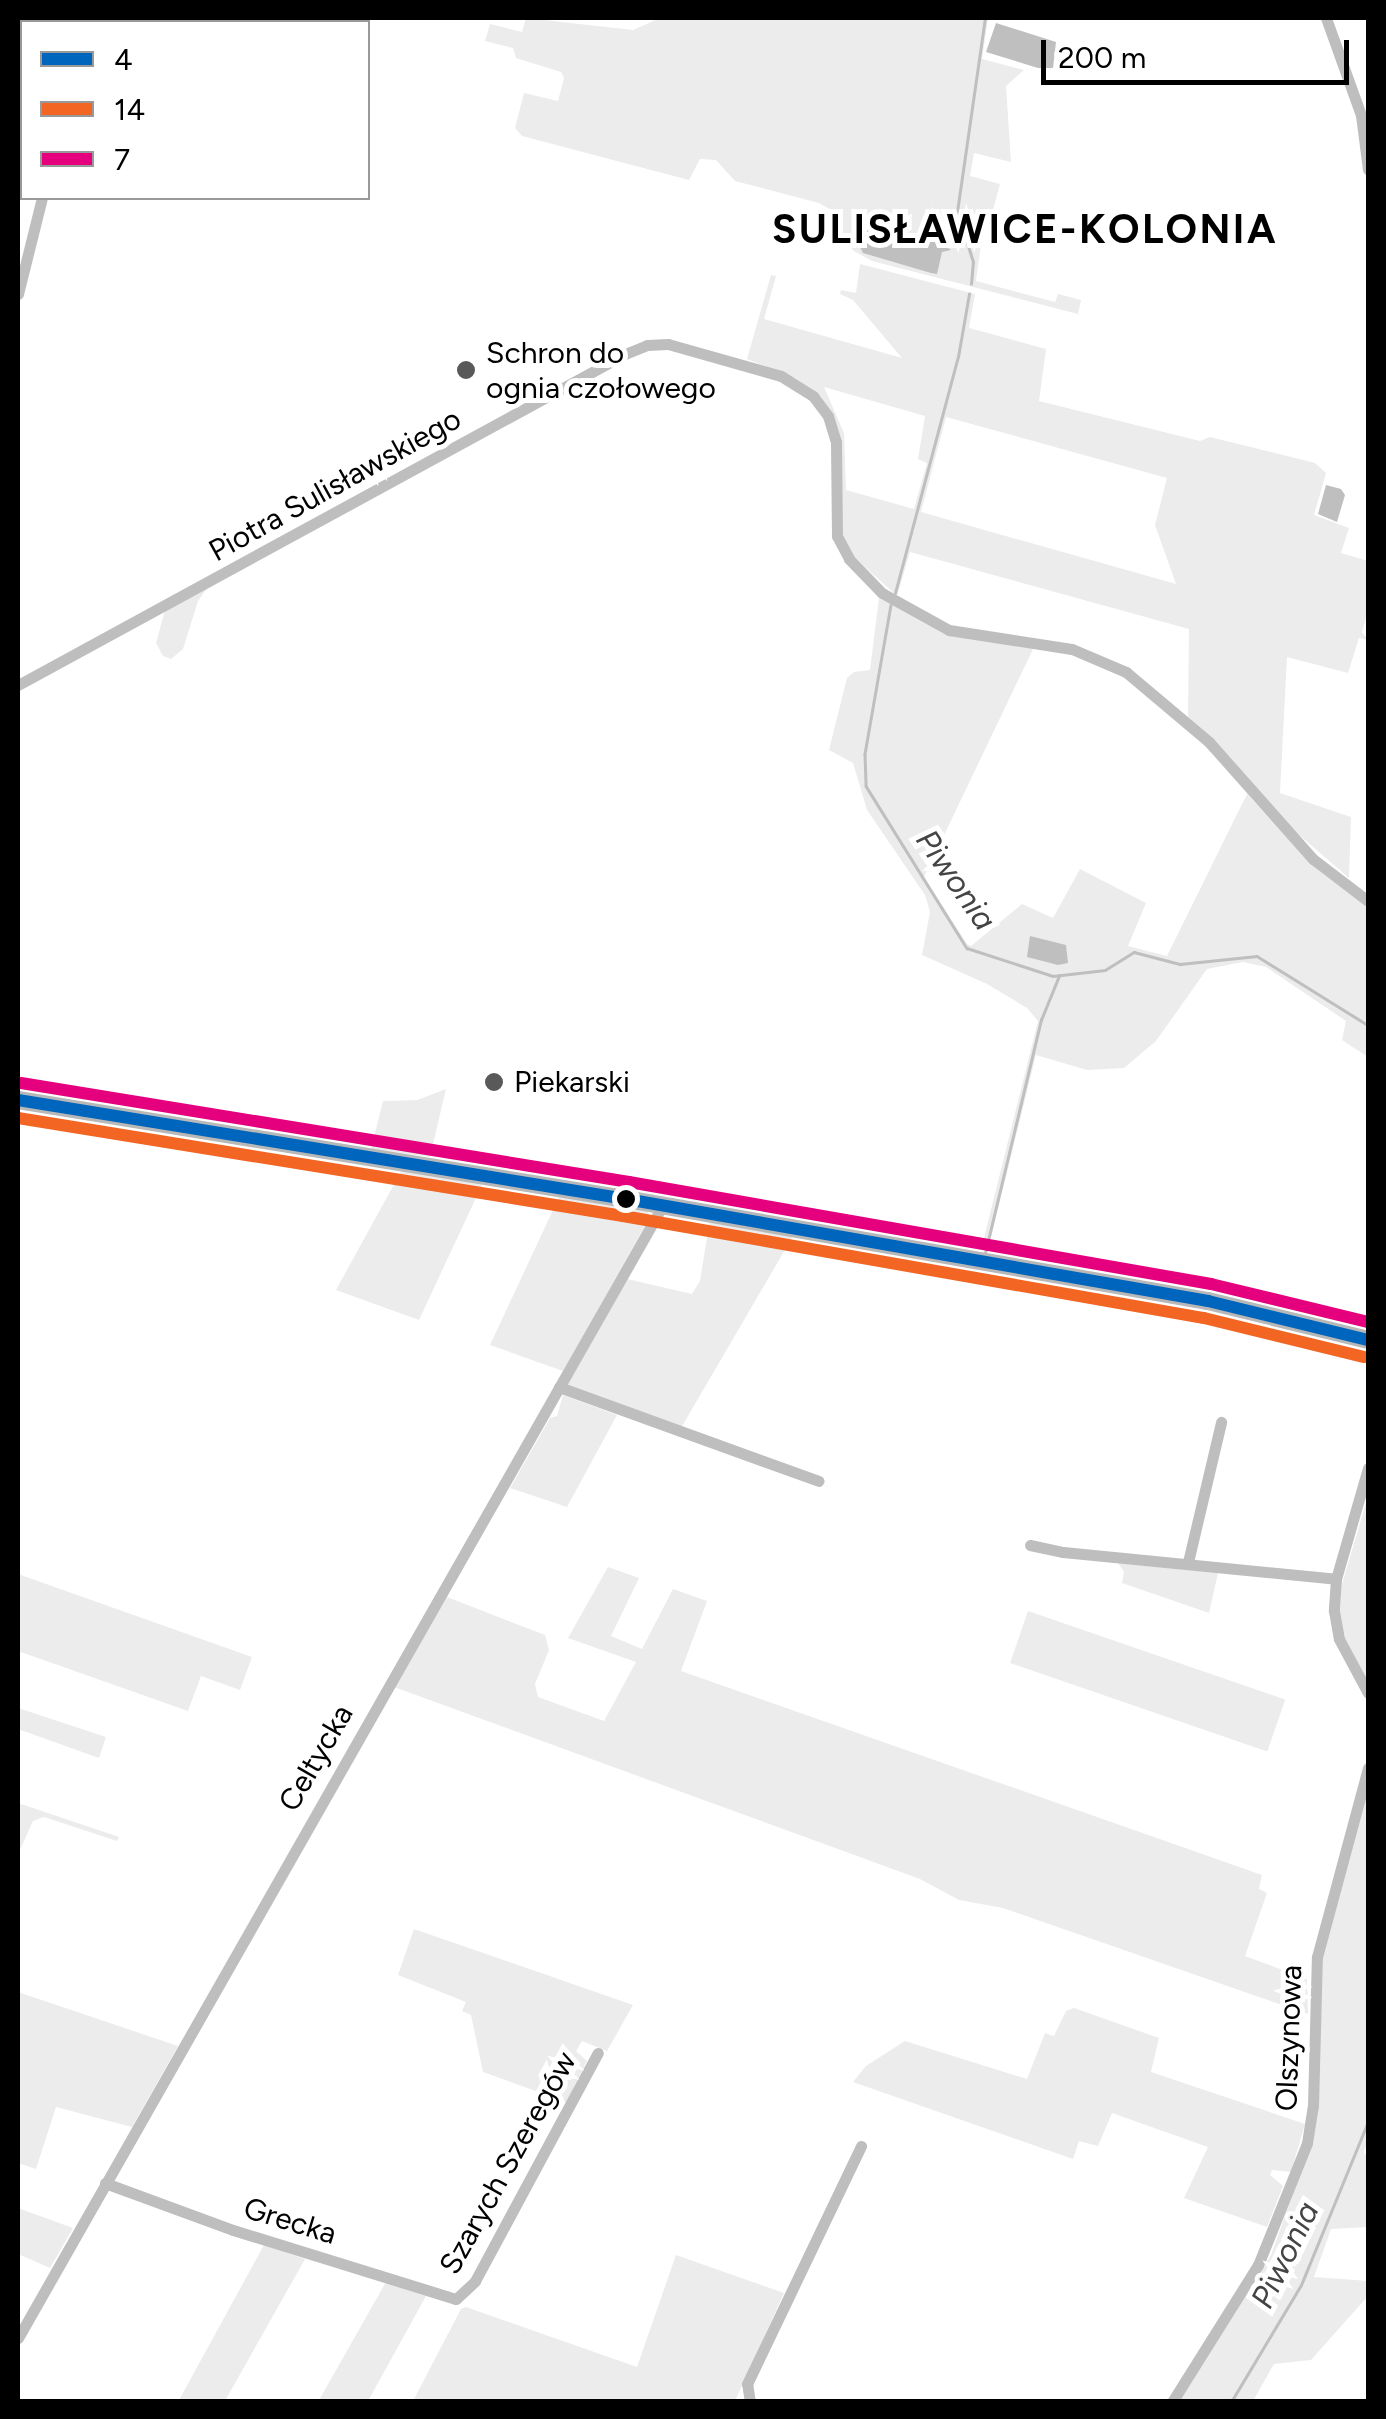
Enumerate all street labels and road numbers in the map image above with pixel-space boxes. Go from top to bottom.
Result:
street label: Piotra Sulisławskiego [203,401,467,569]
street label: Celtycka [271,1698,361,1818]
street label: Olszynowa [1268,1964,1310,2112]
street label: Szarych Szeregów [432,2046,584,2280]
street label: Grecka [239,2190,341,2252]

